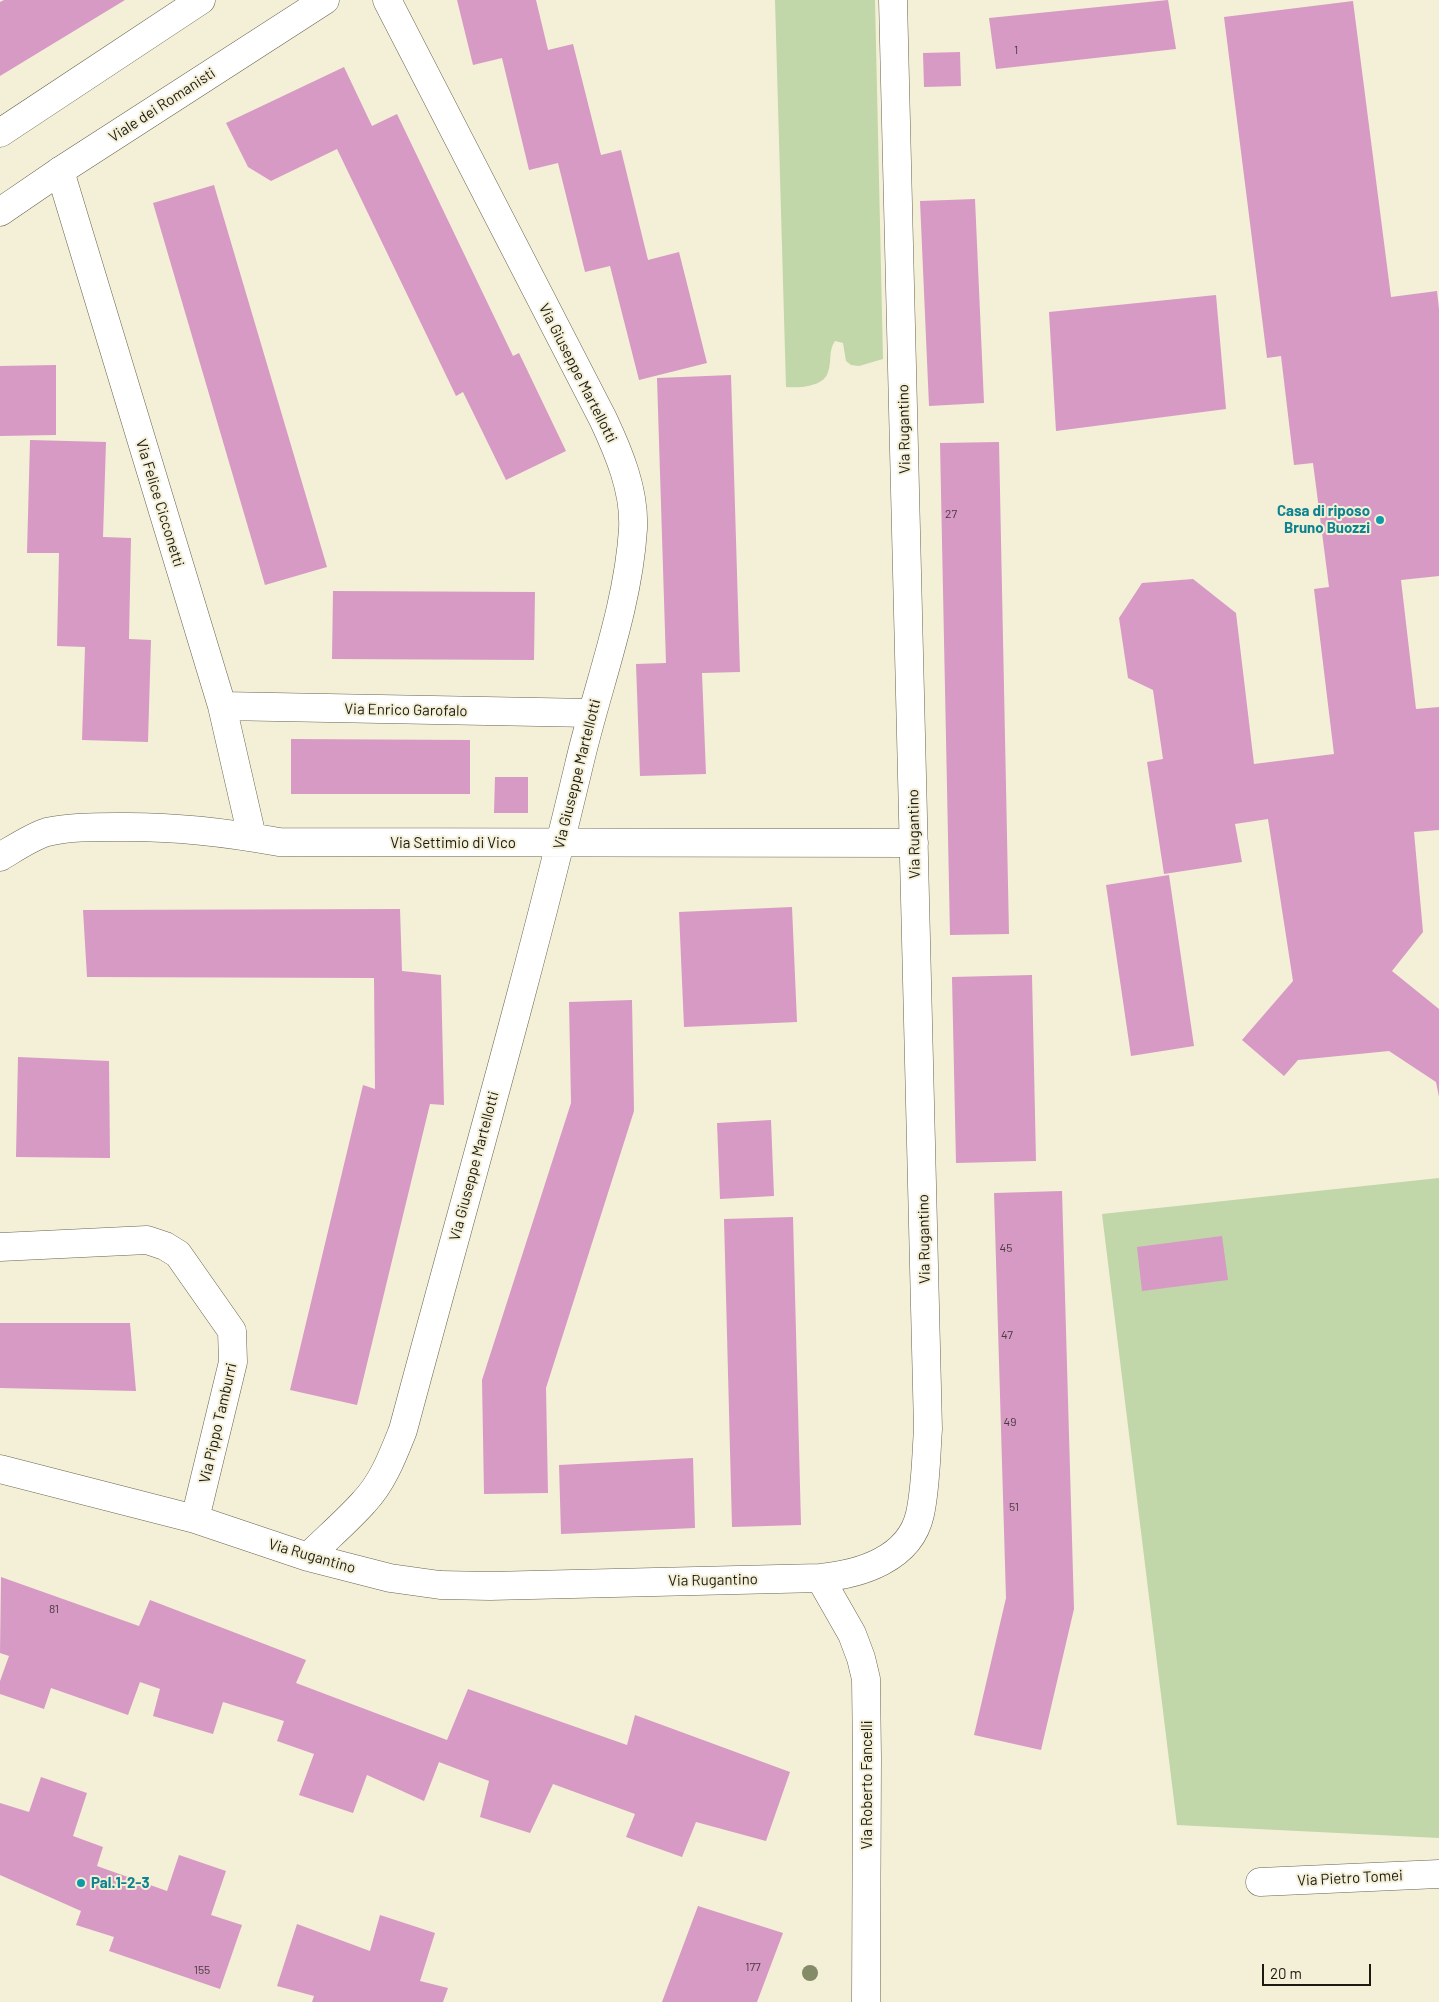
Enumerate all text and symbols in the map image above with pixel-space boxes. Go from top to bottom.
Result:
house number: 1 [1014,43,1018,57]
street label: Viale dei Romanisti [105,64,219,146]
street label: Via Giuseppe Martellotti [535,300,621,446]
street label: Via Rugantino [894,384,914,474]
street label: Via Felice Cicconetti [132,437,188,569]
place label: Casa di riposo Bruno Buozzi [1277,502,1370,537]
house number: 27 [945,507,957,521]
marker: Casa di riposo Bruno Buozzi [1374,514,1386,526]
street label: Via Giuseppe Martellotti [550,697,604,851]
street label: Via Enrico Garofalo [344,700,468,720]
street label: Via Rugantino [904,789,924,879]
street label: Via Settimio di Vico [390,834,516,852]
street label: Via Giuseppe Martellotti [445,1089,503,1243]
street label: Via Rugantino [914,1194,934,1284]
house number: 45 [1000,1241,1012,1255]
house number: 47 [1001,1328,1013,1342]
street label: Via Pippo Tamburri [195,1361,241,1485]
house number: 49 [1004,1415,1016,1429]
house number: 51 [1009,1500,1019,1514]
street label: Via Rugantino [266,1535,358,1577]
street label: Via Rugantino [668,1570,758,1590]
house number: 81 [49,1602,59,1616]
street label: Via Roberto Fancelli [858,1721,876,1849]
street label: Via Pietro Tomei [1297,1866,1403,1890]
place label: Pal.1-2-3 [91,1874,150,1892]
marker: Pal.1-2-3 [75,1877,87,1889]
scale bar [1264,1954,1373,1986]
house number: 177 [745,1960,761,1974]
house number: 155 [194,1963,210,1977]
text: 20 m [1270,1964,1302,1982]

